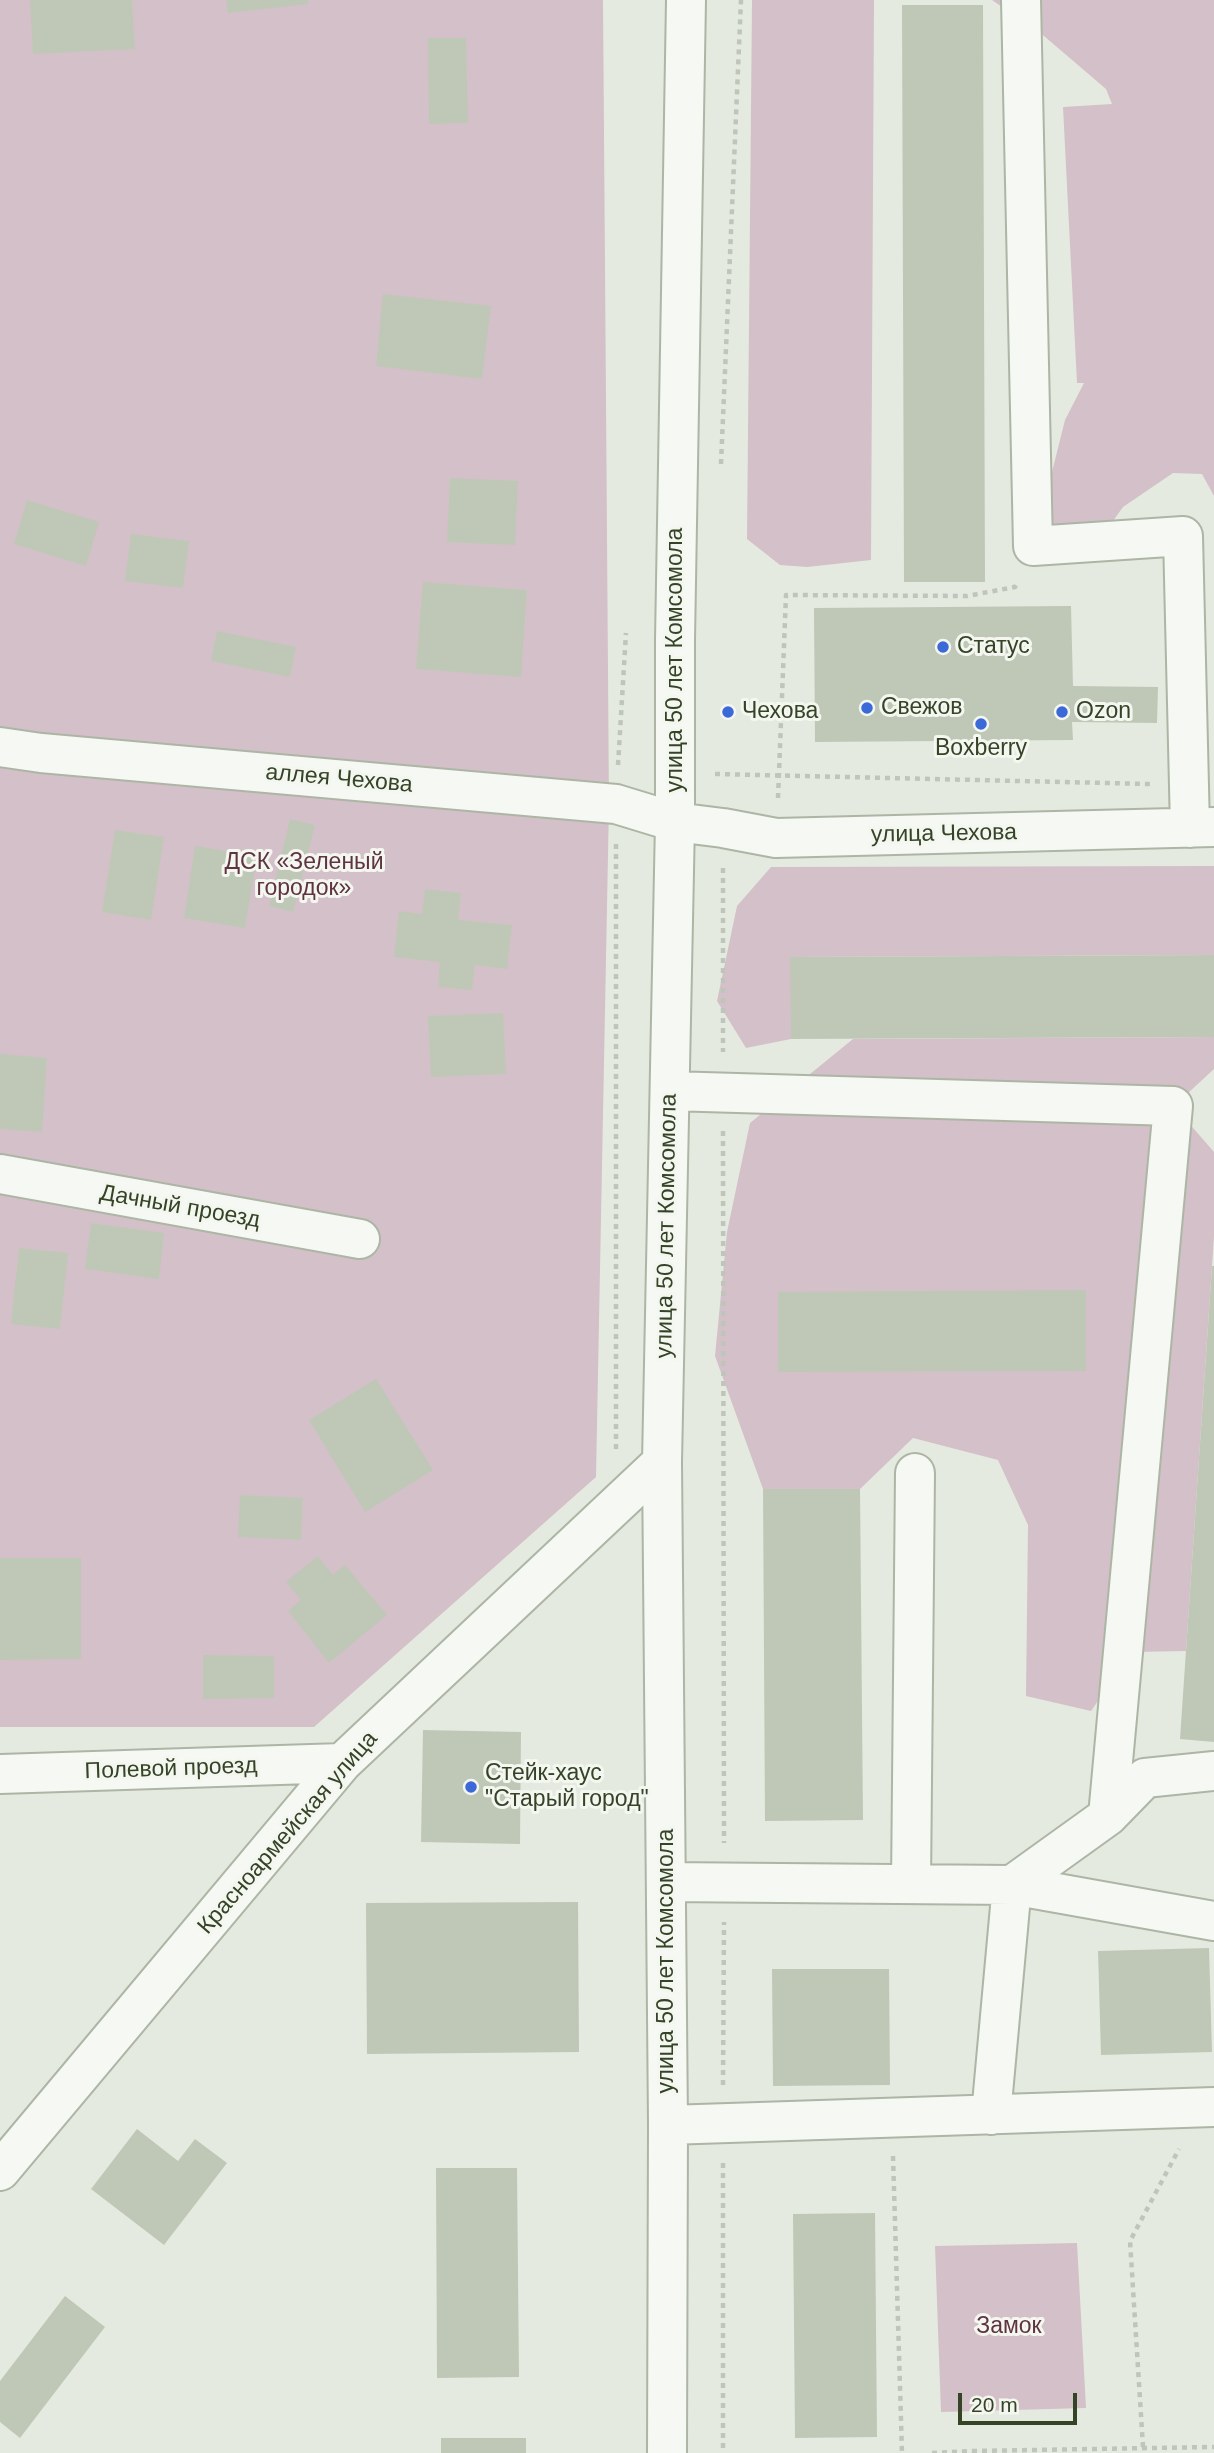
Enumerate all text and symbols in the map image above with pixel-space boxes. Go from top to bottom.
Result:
street label: улица 50 лет Комсомола [662,528,690,792]
place label: Статус [957,633,1030,661]
marker: Статус [935,639,951,655]
place label: Свежов [881,694,962,722]
place label: Чехова [742,698,818,726]
place label: Ozon [1076,698,1131,726]
marker: Свежов [859,700,875,716]
marker: Чехова [720,704,736,720]
marker: Ozon [1054,704,1070,720]
marker: Boxberry [973,716,989,732]
place label: Boxberry [935,735,1027,763]
street label: аллея Чехова [264,759,414,799]
street label: улица Чехова [871,819,1017,849]
park label: ДСК «Зеленый городок» [225,849,383,903]
street label: улица 50 лет Комсомола [651,1093,683,1359]
street label: Дачный проезд [98,1179,262,1235]
street label: Красноармейская улица [192,1726,384,1940]
street label: Полевой проезд [84,1752,258,1786]
place label: Стейк-хаус "Старый город" [485,1760,649,1814]
marker: Стейк-хаус "Старый город" [463,1779,479,1795]
street label: улица 50 лет Комсомола [653,1829,681,2093]
park label: Замок [976,2313,1042,2341]
scale bar [962,2380,1081,2424]
text: 20 m [971,2393,1018,2416]

